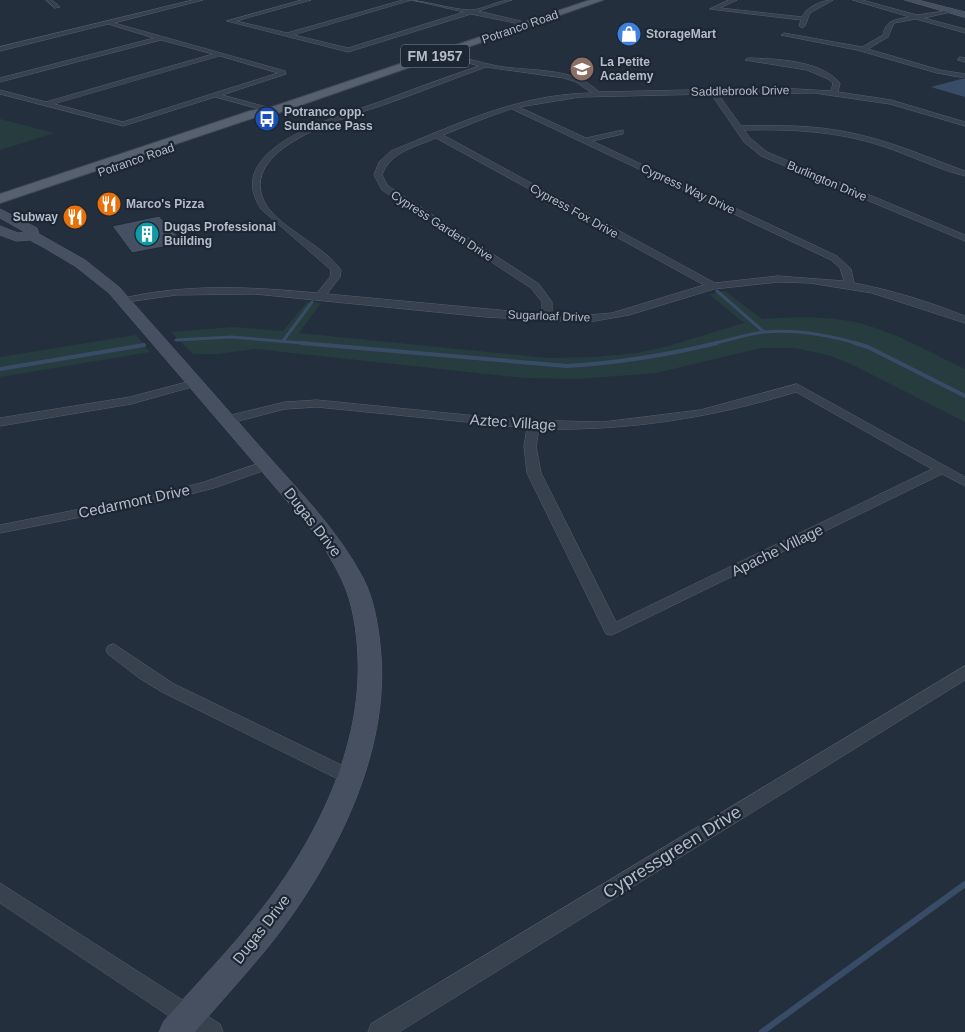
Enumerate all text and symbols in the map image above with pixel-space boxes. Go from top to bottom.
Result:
street label: Potranco Road [480,7,560,47]
shop icon: StorageMart [616,21,642,47]
place label: StorageMart [646,27,716,41]
road number: FM 1957 [401,44,469,68]
place label: La Petite Academy [600,55,654,83]
school or university icon: La Petite Academy [569,56,595,82]
street label: Saddlebrook Drive [691,83,790,99]
place label: Potranco opp. Sundance Pass [284,105,373,133]
bus stop icon: Potranco opp. Sundance Pass [254,106,280,132]
street label: Potranco Road [96,140,176,180]
street label: Burlington Drive [785,158,869,204]
street label: Cypress Way Drive [639,161,738,217]
street label: Cypress Fox Drive [527,181,621,241]
street label: Cypress Garden Drive [388,188,496,264]
restaurant icon: Marco's Pizza [96,191,122,217]
place label: Marco's Pizza [126,197,205,211]
restaurant icon: Subway [62,204,88,230]
place label: Subway [13,210,58,224]
place label: Dugas Professional Building [164,220,276,248]
building icon: Dugas Professional Building [134,221,160,247]
street label: Sugarloaf Drive [507,308,591,324]
street label: Aztec Village [469,411,557,433]
street label: Cedarmont Drive [77,481,191,521]
street label: Dugas Drive [281,484,345,560]
street label: Apache Village [728,520,826,580]
street label: Cypressgreen Drive [599,801,745,903]
street label: Dugas Drive [229,891,293,967]

